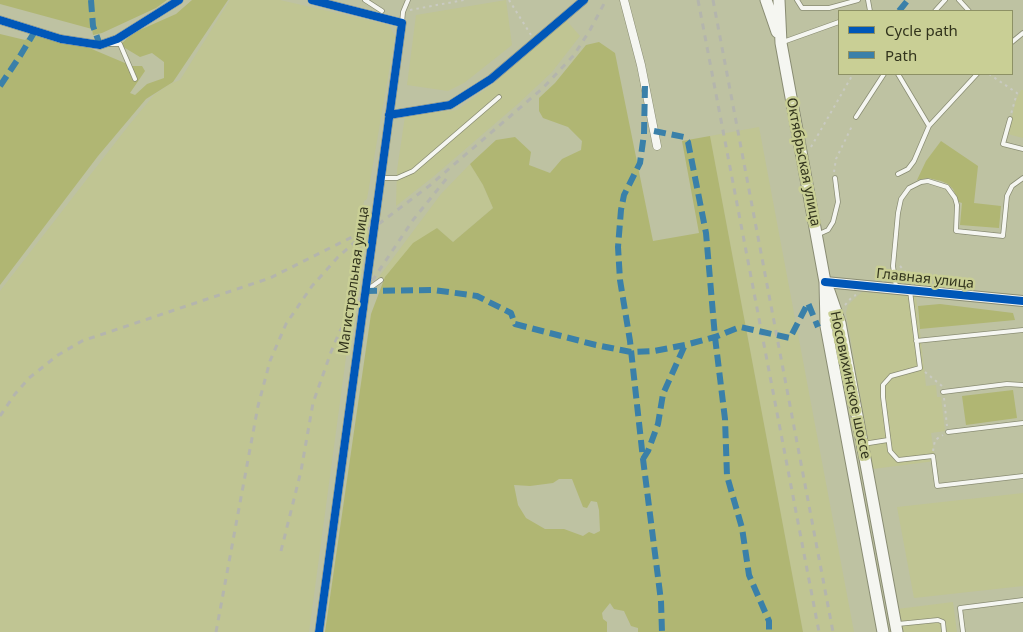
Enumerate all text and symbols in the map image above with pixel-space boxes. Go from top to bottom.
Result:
legend [838,10,1013,75]
text: Cycle path [885,20,958,40]
text: Path [885,45,917,65]
street label: Октябрьская улица [782,96,824,228]
street label: Магистральная улица [335,205,373,355]
street label: Главная улица [875,266,975,292]
street label: Носовихинское шоссе [826,310,874,460]

